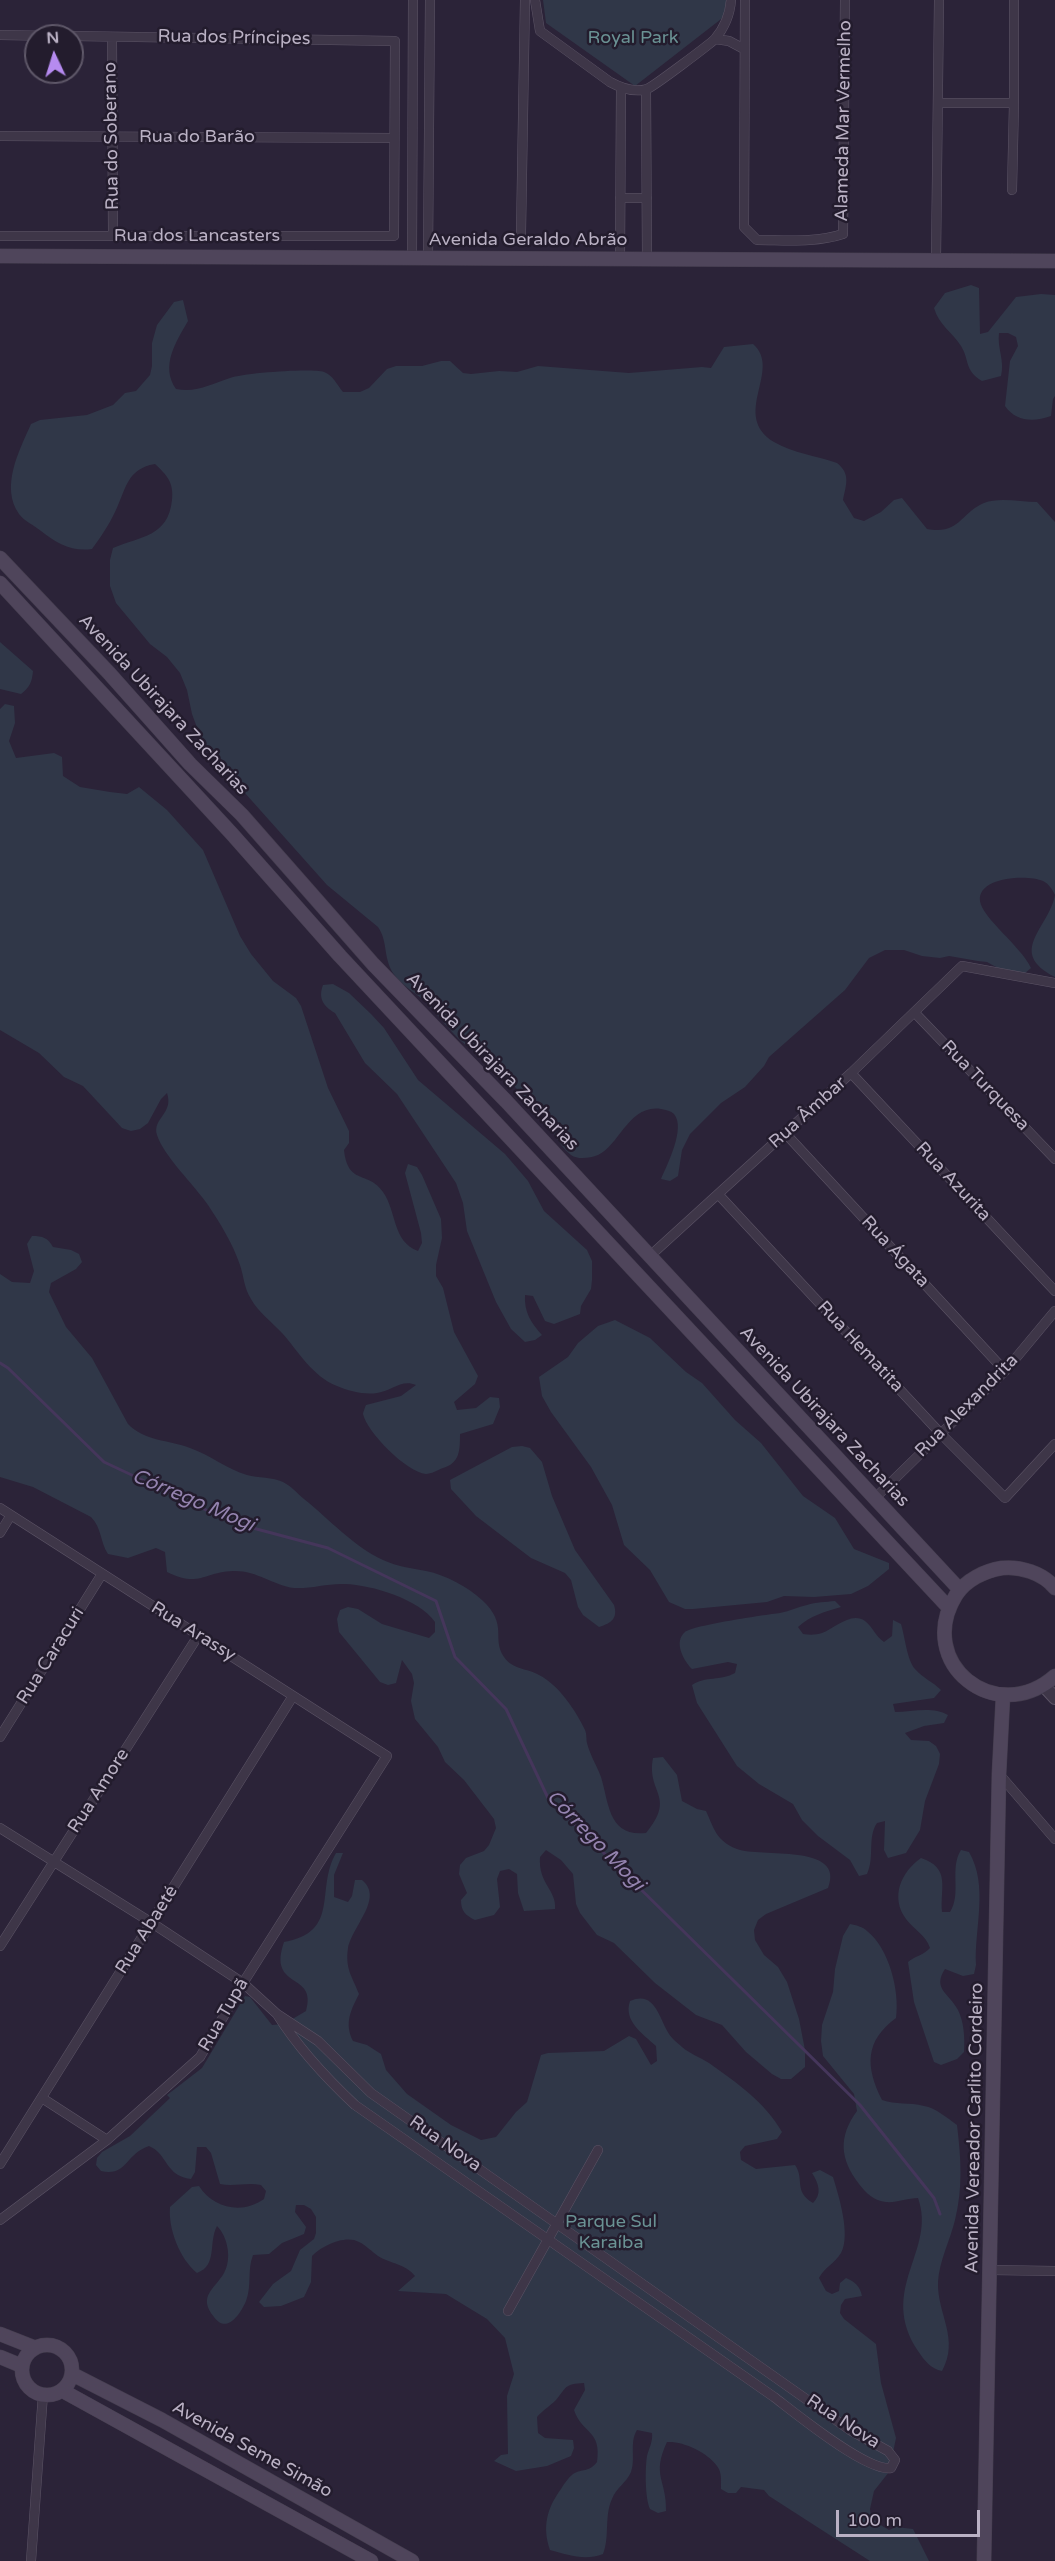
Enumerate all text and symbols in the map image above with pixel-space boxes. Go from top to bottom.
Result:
street label: Alameda Mar Vermelho [831,20,857,222]
north arrow [24,24,84,84]
street label: Rua dos Príncipes [157,26,311,50]
park label: Royal Park [588,27,678,49]
text: N [46,28,60,48]
street label: Rua do Soberano [100,62,124,210]
street label: Rua do Barão [139,126,255,148]
street label: Rua dos Lancasters [114,225,280,247]
street label: Avenida Geraldo Abrão [429,229,627,251]
street label: Avenida Ubirajara Zacharias [74,610,252,800]
street label: Avenida Ubirajara Zacharias [401,969,583,1155]
street label: Rua Turquesa [936,1036,1034,1136]
street label: Rua Âmbar [765,1073,851,1153]
street label: Rua Azurita [911,1138,995,1226]
street label: Rua Ágata [856,1212,934,1292]
street label: Rua Hematita [812,1297,908,1397]
street label: Avenida Ubirajara Zacharias [735,1322,913,1512]
street label: Rua Alexandrita [911,1350,1023,1462]
water label: Córrego Mogi [128,1464,258,1538]
street label: Rua Arassy [147,1597,239,1667]
street label: Rua Caracuri [13,1604,89,1708]
street label: Rua Amore [64,1745,134,1837]
water label: Córrego Mogi [541,1786,649,1896]
street label: Rua Abaeté [111,1882,183,1978]
street label: Rua Tupã [194,1975,254,2055]
street label: Avenida Vereador Carlito Cordeiro [962,1982,988,2274]
street label: Rua Nova [405,2111,485,2177]
park label: Parque Sul Karaíba [565,2211,657,2254]
street label: Rua Nova [802,2390,884,2454]
street label: Avenida Seme Simão [168,2397,336,2503]
scale bar [839,2498,983,2536]
text: 100 m [847,2509,902,2531]

